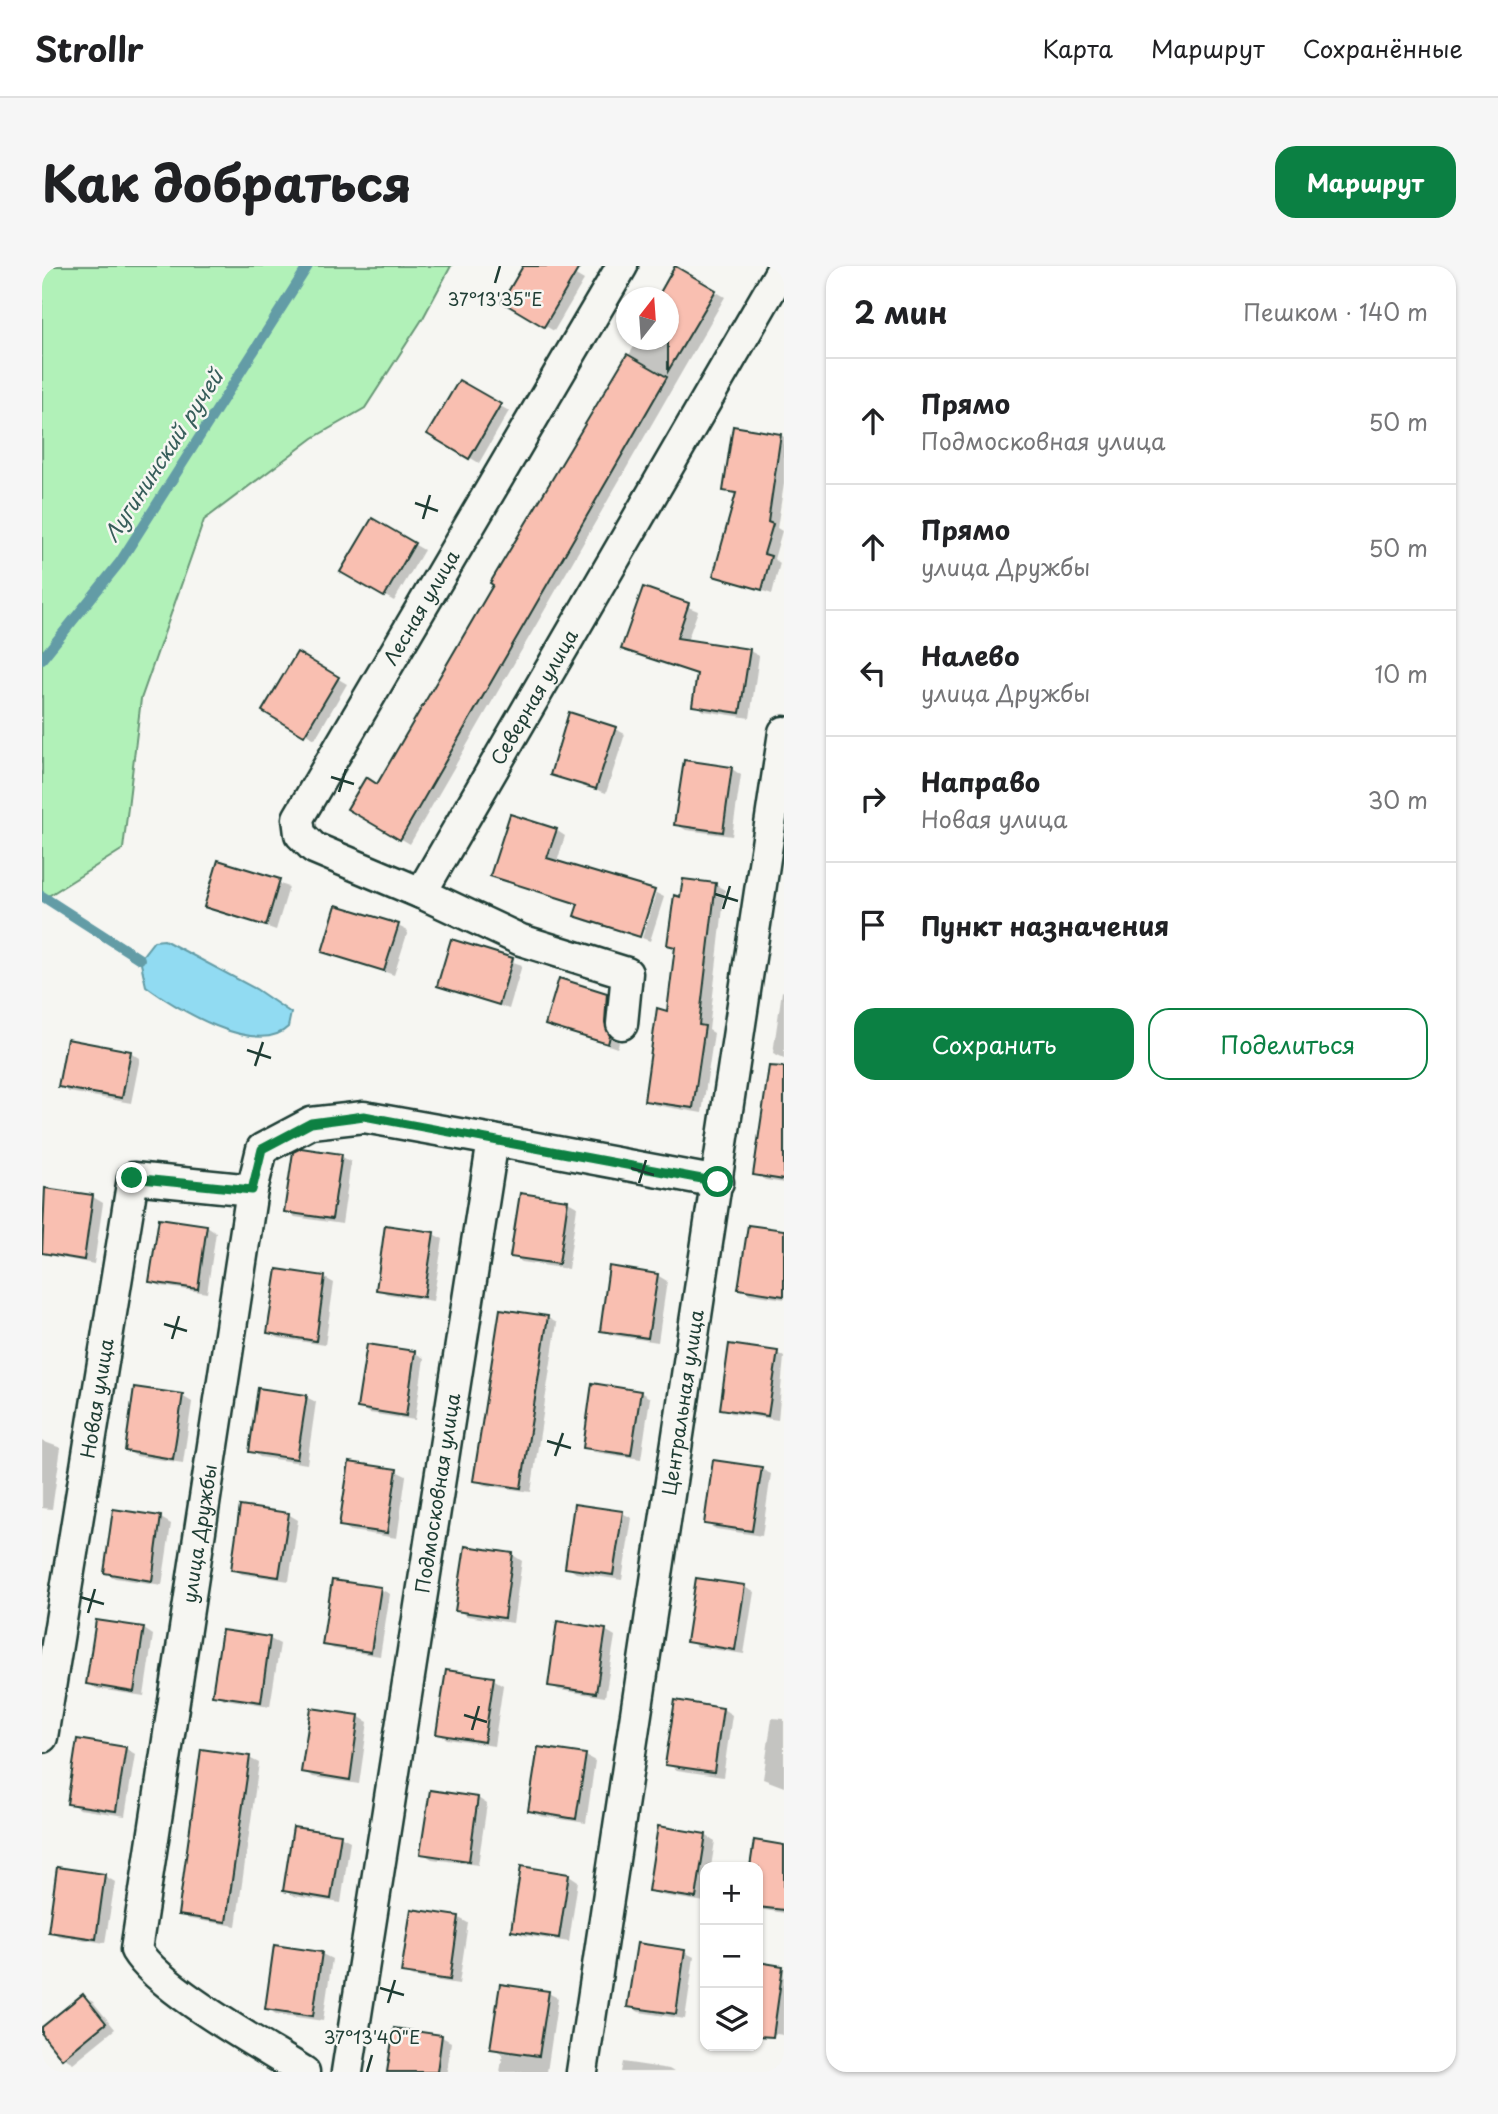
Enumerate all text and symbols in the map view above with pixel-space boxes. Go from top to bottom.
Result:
text: Strollr [35,23,144,73]
text: Карта [1042,30,1113,66]
text: Маршрут [1151,30,1265,66]
text: Сохранённые [1303,30,1463,66]
text: Как добраться [42,145,412,219]
button: Маршрут [1275,146,1456,218]
text: 37°13'35"E [448,285,543,312]
north arrow [616,287,679,350]
text: 2 мин [854,289,948,334]
text: Пешком · 140 m [1243,294,1428,329]
water label: Лугининский ручей [95,360,232,547]
text: Прямо [921,384,1010,423]
icon: ahead [854,402,892,440]
text: 50 m [1368,404,1428,439]
text: Подмосковная улица [921,423,1165,458]
text: Прямо [921,510,1010,549]
icon: ahead [854,528,892,566]
text: 50 m [1368,530,1428,565]
street label: Лесная улица [376,544,465,670]
text: улица Дружбы [921,549,1090,584]
street label: Северная улица [483,624,584,770]
text: Налево [921,636,1019,675]
icon: left [854,654,892,692]
text: 10 m [1374,656,1428,691]
text: улица Дружбы [921,675,1090,710]
text: Направо [921,762,1040,801]
icon: right [854,780,892,818]
text: 30 m [1367,782,1428,817]
text: Новая улица [921,801,1067,836]
icon: arrive [854,906,892,944]
text: Пункт назначения [921,906,1169,945]
button: Сохранить [854,1008,1134,1080]
button: Поделиться [1148,1008,1428,1080]
route end [116,1162,147,1193]
route start [702,1166,733,1197]
street label: Центральная улица [654,1308,710,1497]
street label: Новая улица [73,1336,120,1460]
street label: Подмосковная улица [407,1391,466,1595]
street label: улица Дружбы [174,1462,223,1605]
map controls [700,1862,763,2051]
button: + [700,1862,763,1925]
button: − [700,1925,763,1988]
button: layers [700,1988,763,2051]
text: 37°13'40"E [324,2023,420,2050]

